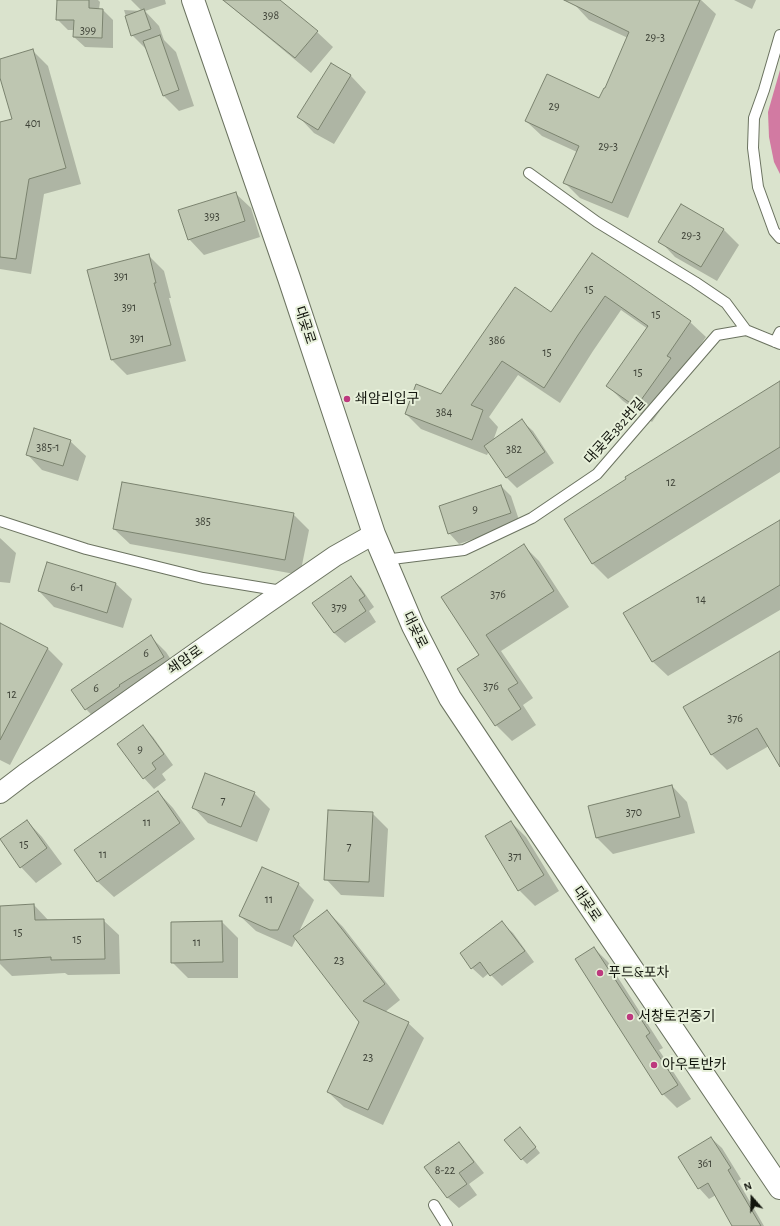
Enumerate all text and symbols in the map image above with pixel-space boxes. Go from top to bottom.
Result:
house number: 398 [263,8,279,22]
house number: 399 [80,23,96,37]
house number: 29-3 [645,30,665,44]
house number: 29 [548,99,560,113]
house number: 401 [25,116,41,130]
house number: 29-3 [598,139,618,153]
house number: 393 [204,209,220,223]
house number: 29-3 [681,228,701,242]
house number: 391 [114,269,128,283]
house number: 15 [584,282,594,296]
house number: 391 [122,300,136,314]
street label: 대곶로 [291,304,319,346]
house number: 15 [651,307,661,321]
house number: 391 [130,331,144,345]
house number: 386 [489,333,505,347]
house number: 15 [542,345,552,359]
house number: 15 [633,365,643,379]
place label: 쇄암리입구 [355,391,419,407]
marker: 쇄암리입구 [342,394,352,404]
street label: 대곶로382번길 [581,394,649,468]
house number: 384 [436,405,452,419]
house number: 385-1 [36,440,60,454]
house number: 382 [506,442,522,456]
house number: 12 [666,475,676,489]
house number: 9 [472,502,478,516]
house number: 385 [195,514,211,528]
house number: 6-1 [70,580,84,594]
house number: 376 [490,587,506,601]
house number: 14 [696,592,706,606]
house number: 379 [331,600,347,614]
street label: 대곶로 [399,609,431,651]
street label: 쇄암로 [164,642,206,678]
house number: 6 [143,646,149,660]
house number: 376 [483,679,499,693]
house number: 6 [93,681,99,695]
house number: 12 [7,687,17,701]
house number: 376 [727,711,743,725]
house number: 9 [137,742,143,756]
house number: 7 [220,793,226,807]
house number: 370 [626,805,642,819]
house number: 11 [143,815,151,829]
house number: 15 [19,837,29,851]
house number: 7 [346,839,352,853]
house number: 11 [99,847,107,861]
house number: 371 [508,849,522,863]
street label: 대곶로 [569,883,605,925]
house number: 11 [265,892,273,906]
house number: 15 [13,925,23,939]
house number: 15 [72,932,82,946]
house number: 11 [193,935,201,949]
house number: 23 [334,953,344,967]
place label: 푸드&포차 [608,965,669,981]
marker: 푸드&포차 [595,968,605,978]
place label: 서창토건중기 [638,1009,715,1025]
marker: 서창토건중기 [625,1012,635,1022]
house number: 23 [363,1050,373,1064]
place label: 아우토반카 [662,1057,726,1073]
marker: 아우토반카 [649,1060,659,1070]
house number: 361 [698,1156,712,1170]
house number: 8-22 [435,1163,455,1177]
north arrow [732,1178,772,1218]
text: N [742,1180,753,1193]

